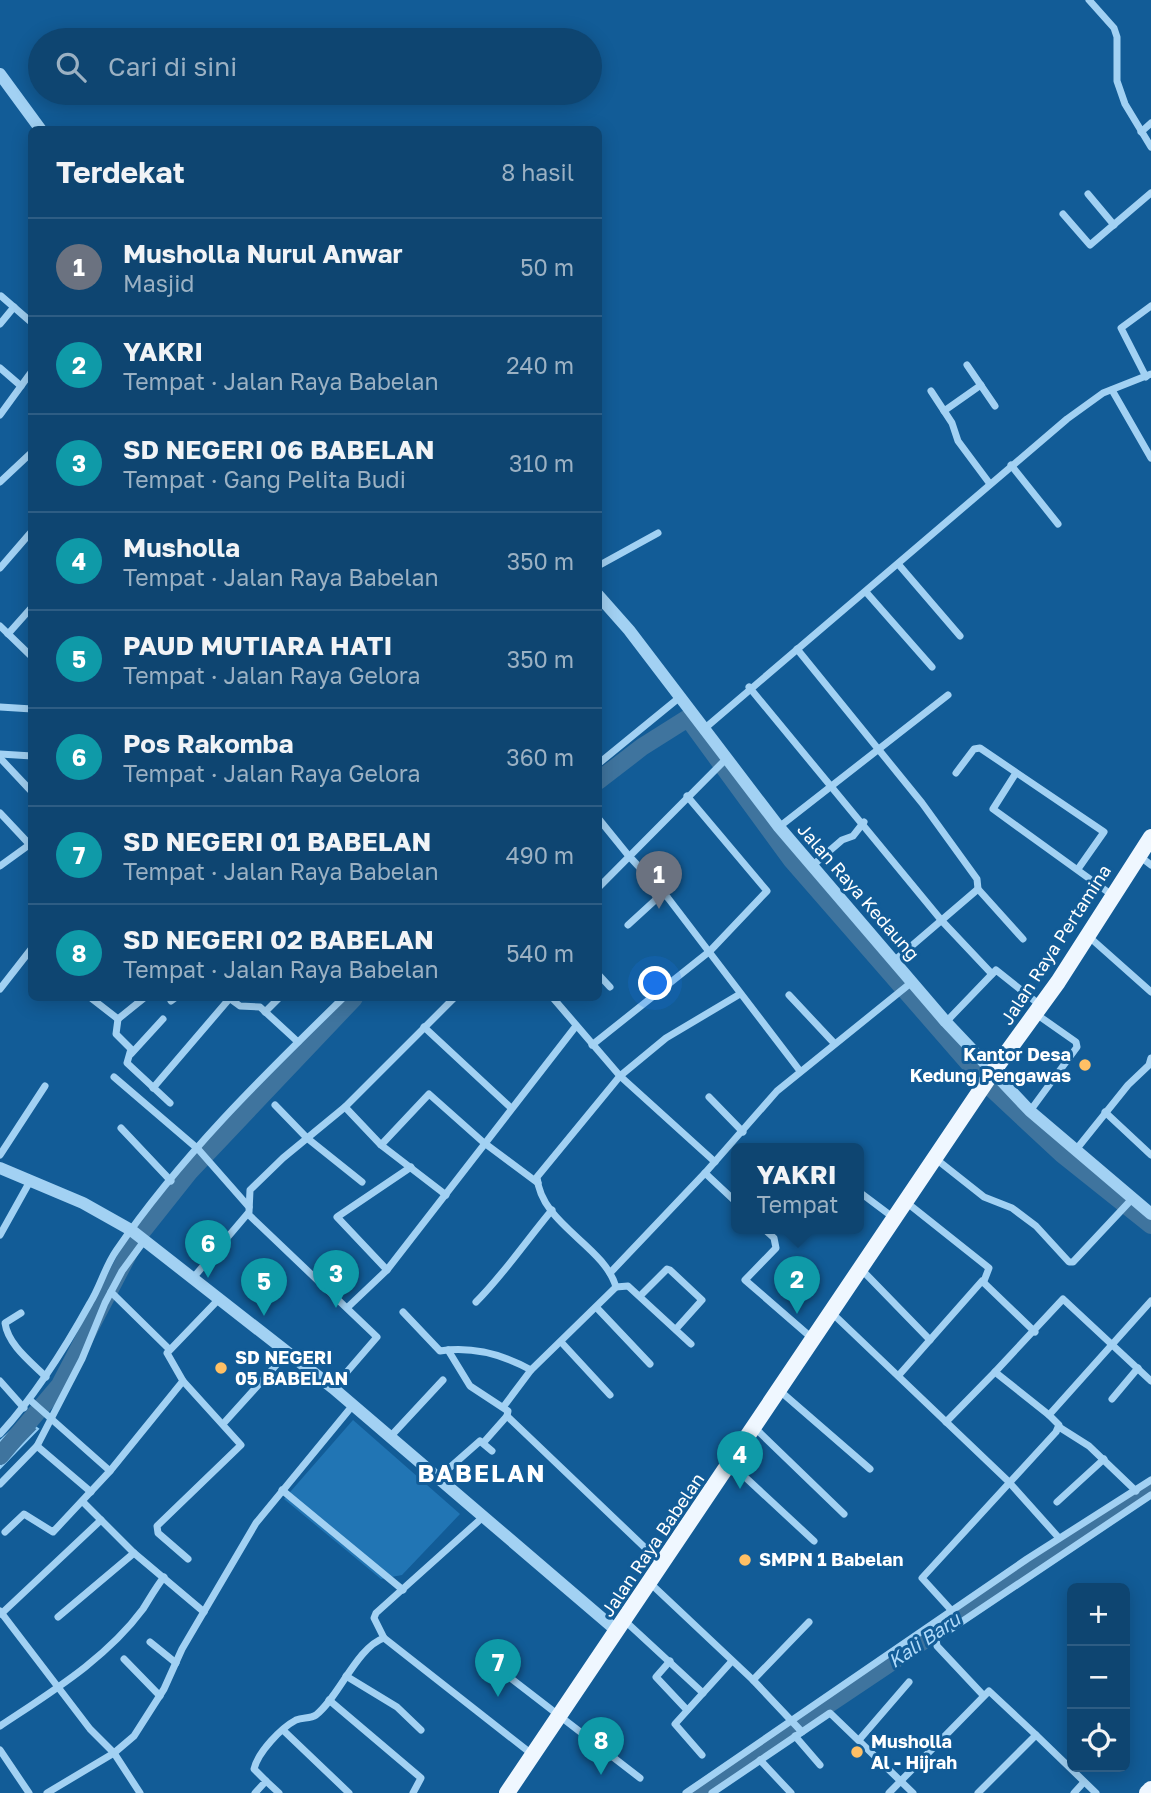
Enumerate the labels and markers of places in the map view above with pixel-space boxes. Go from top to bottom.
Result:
pin: 1 [636,851,682,909]
place label: Kantor Desa Kedung Pengawas [910,1043,1071,1086]
marker: Kantor Desa Kedung Pengawas [1077,1057,1093,1073]
pin: 6 [185,1220,231,1278]
pin: 3 [313,1250,359,1308]
pin: 2 [774,1256,820,1314]
pin: 5 [241,1258,287,1316]
place label: SD NEGERI 05 BABELAN [235,1346,348,1389]
marker: SD NEGERI 05 BABELAN [213,1360,229,1376]
pin: 4 [717,1431,763,1489]
place label: SMPN 1 Babelan [759,1548,903,1570]
marker: SMPN 1 Babelan [737,1552,753,1568]
pin: 7 [475,1639,521,1697]
pin: 8 [578,1717,624,1775]
place label: Musholla Al - Hijrah [871,1730,957,1773]
marker: Musholla Al - Hijrah [849,1744,865,1760]

